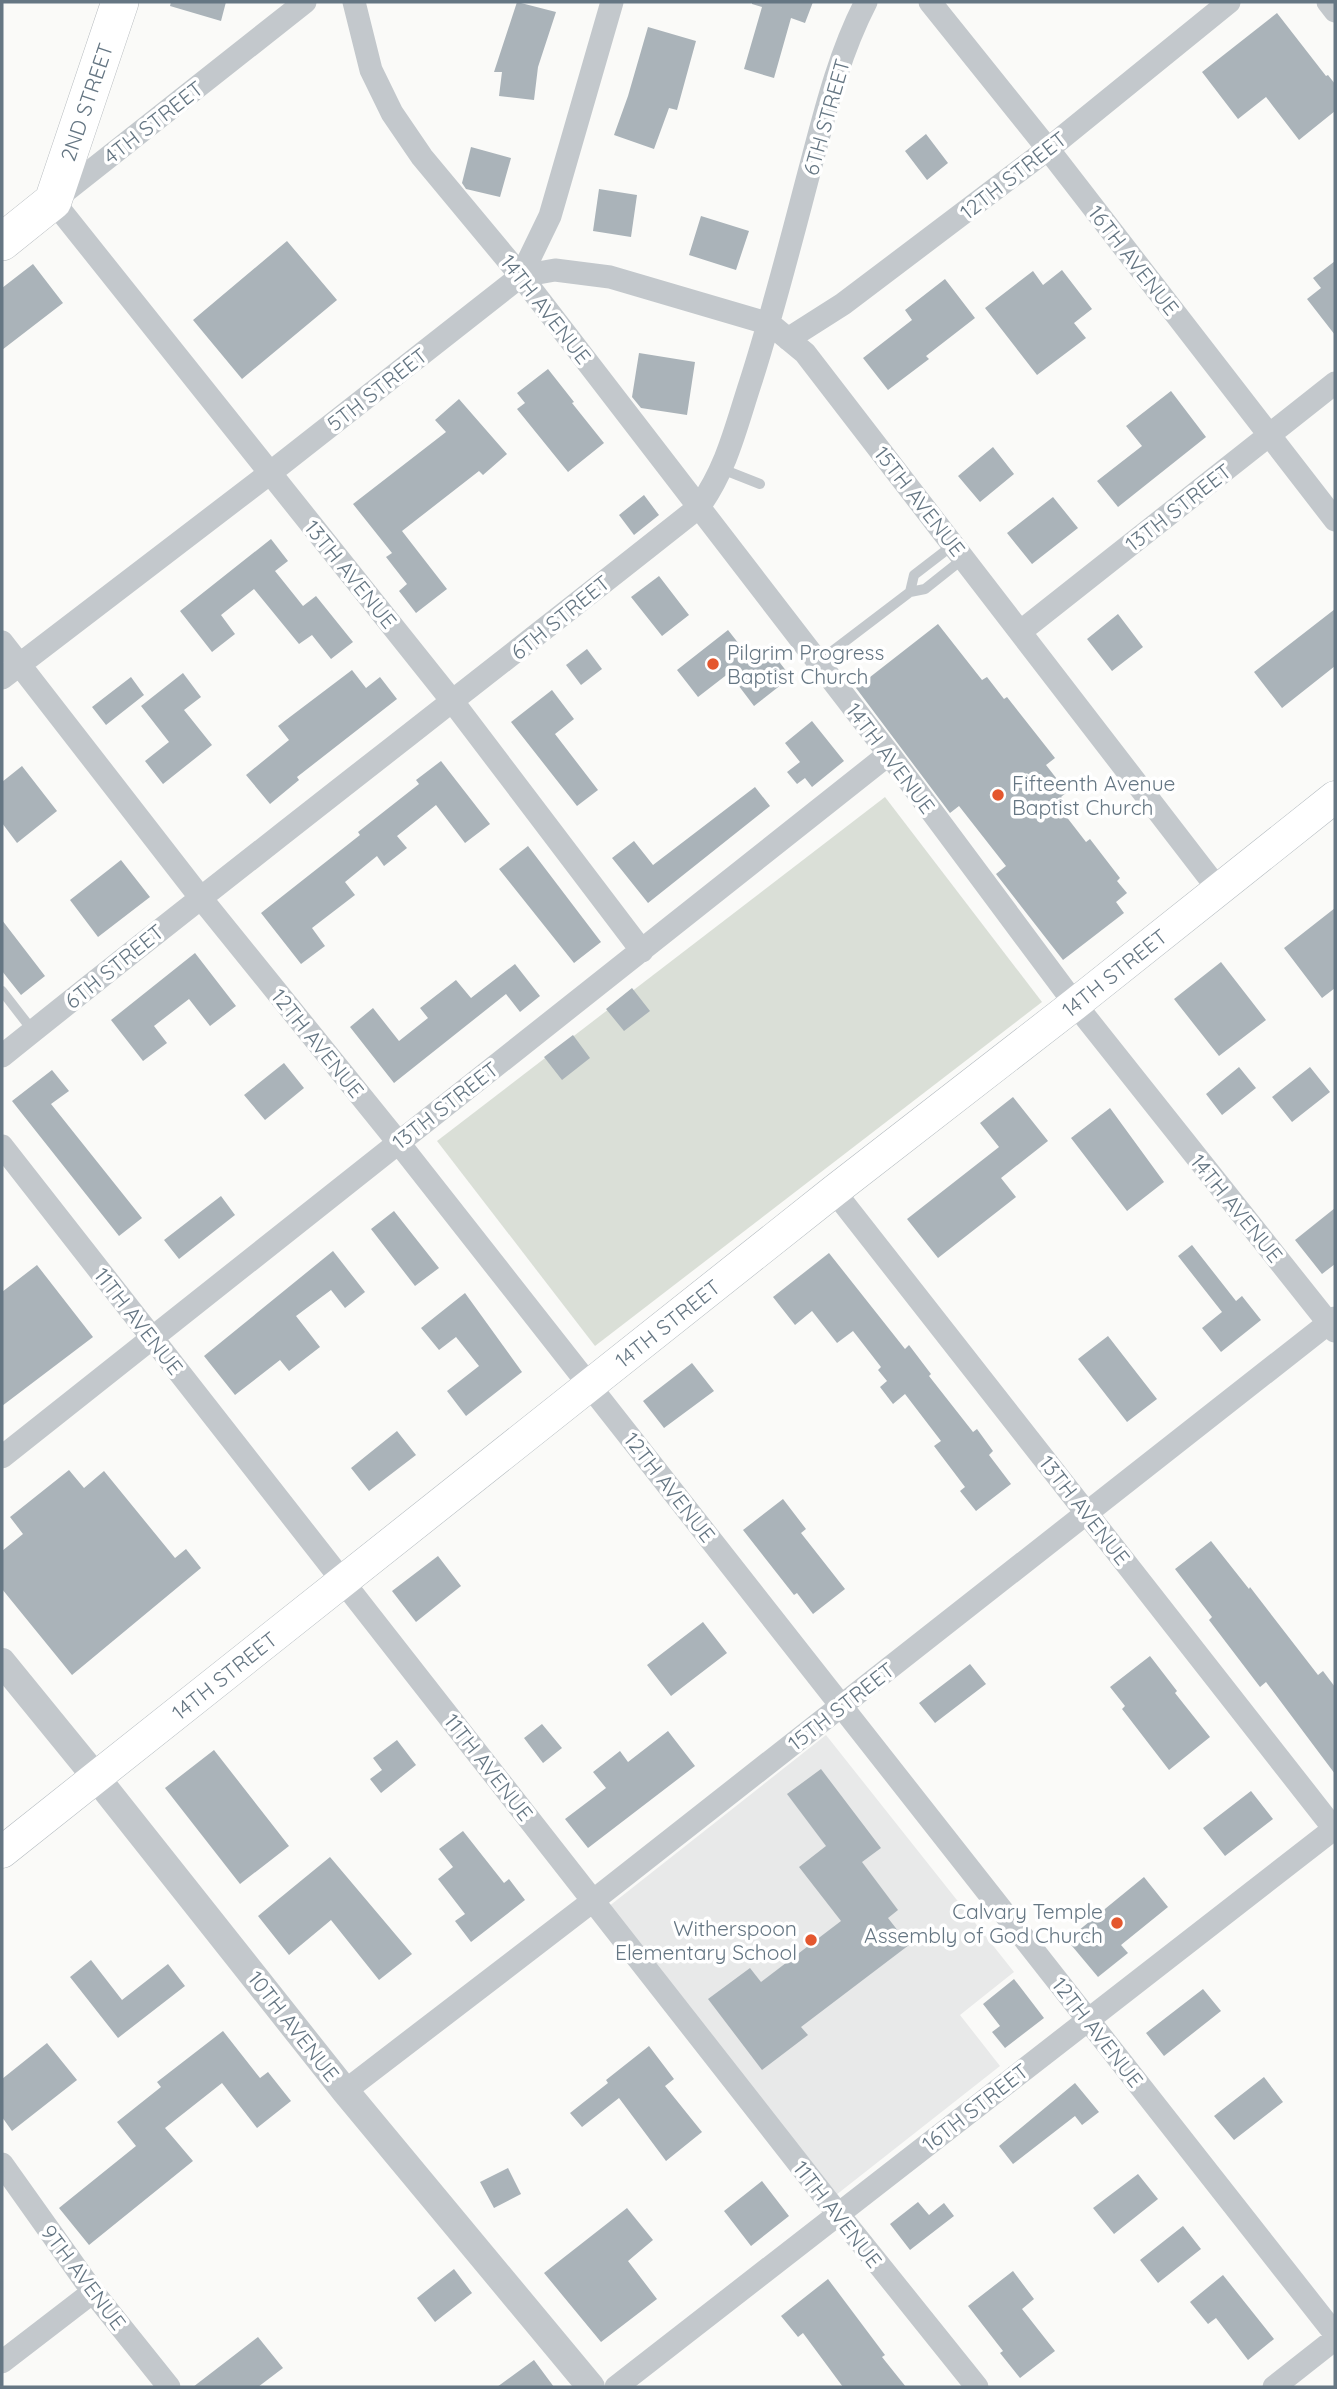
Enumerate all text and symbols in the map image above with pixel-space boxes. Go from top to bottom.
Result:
street label: 2ND STREET [54,40,118,164]
street label: 6TH STREET [797,56,855,178]
street label: 4TH STREET [98,75,208,169]
street label: 12TH STREET [955,125,1071,225]
street label: 16TH AVENUE [1083,200,1185,320]
street label: 14TH AVENUE [495,249,597,369]
street label: 5TH STREET [322,342,432,436]
street label: 15TH AVENUE [869,441,971,561]
street label: 13TH STREET [1120,458,1236,556]
street label: 13TH AVENUE [299,515,403,633]
street label: 6TH STREET [505,569,615,665]
place label: Pilgrim Progress Baptist Church [727,639,884,689]
marker: Pilgrim Progress Baptist Church [705,656,721,672]
street label: 14TH AVENUE [841,698,941,818]
place label: Fifteenth Avenue Baptist Church [1012,770,1175,820]
marker: Fifteenth Avenue Baptist Church [990,787,1006,803]
street label: 6TH STREET [59,918,169,1014]
street label: 14TH STREET [1057,923,1172,1022]
street label: 12TH AVENUE [266,983,370,1103]
street label: 13TH STREET [387,1056,503,1154]
street label: 14TH AVENUE [1185,1149,1289,1267]
street label: 11TH AVENUE [89,1262,189,1380]
street label: 14TH STREET [610,1274,725,1373]
street label: 12TH AVENUE [619,1427,721,1547]
street label: 13TH AVENUE [1034,1450,1136,1570]
street label: 14TH STREET [166,1626,282,1725]
street label: 15TH STREET [783,1656,899,1756]
street label: 11TH AVENUE [439,1708,539,1826]
place label: Calvary Temple Assembly of God Church [864,1898,1103,1948]
place label: Witherspoon Elementary School [615,1915,797,1965]
marker: Calvary Temple Assembly of God Church [1109,1915,1125,1931]
marker: Witherspoon Elementary School [803,1932,819,1948]
street label: 10TH AVENUE [243,1966,345,2086]
street label: 12TH AVENUE [1047,1972,1149,2092]
street label: 16TH STREET [917,2057,1033,2157]
street label: 11TH AVENUE [788,2155,888,2273]
street label: 9TH AVENUE [36,2219,132,2335]

